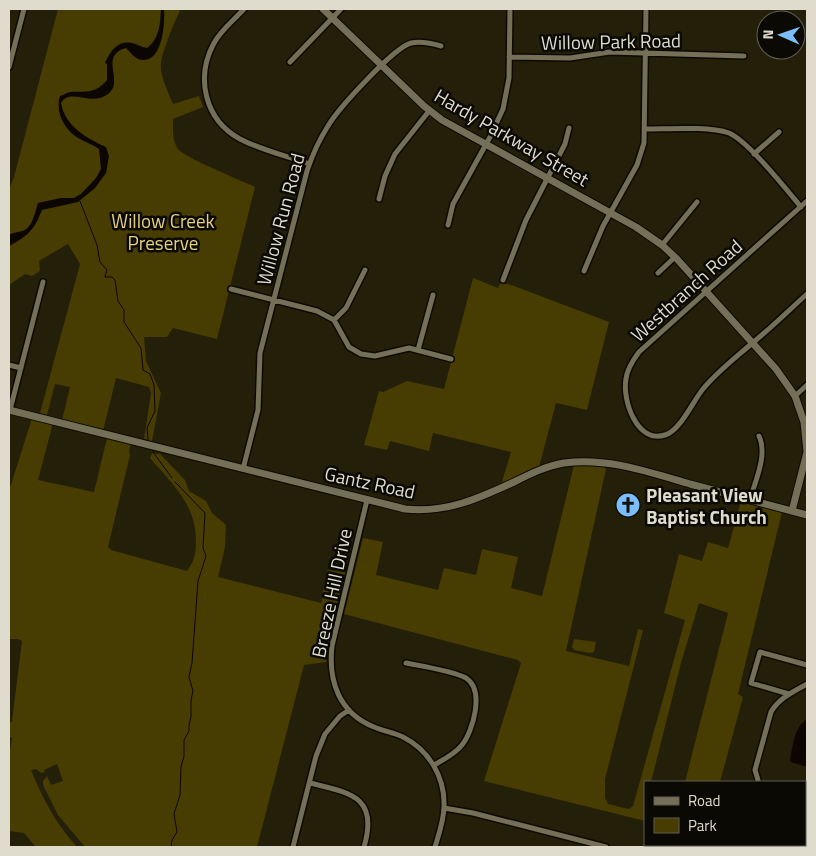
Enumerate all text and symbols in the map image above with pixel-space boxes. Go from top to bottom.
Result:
north arrow [756,10,806,60]
street label: Willow Park Road [541,25,681,57]
text: N [757,29,778,40]
street label: Hardy Parkway Street [429,81,595,193]
street label: Willow Run Road [248,150,312,288]
park label: Willow Creek Preserve [111,206,215,257]
street label: Westbranch Road [624,232,748,348]
street label: Gantz Road [322,458,418,506]
place label: Pleasant View Baptist Church [646,480,767,531]
church icon: Pleasant View Baptist Church [615,492,641,518]
street label: Breeze Hill Drive [303,526,359,660]
legend [644,781,806,846]
text: Road [688,789,720,812]
text: Park [688,814,717,837]

